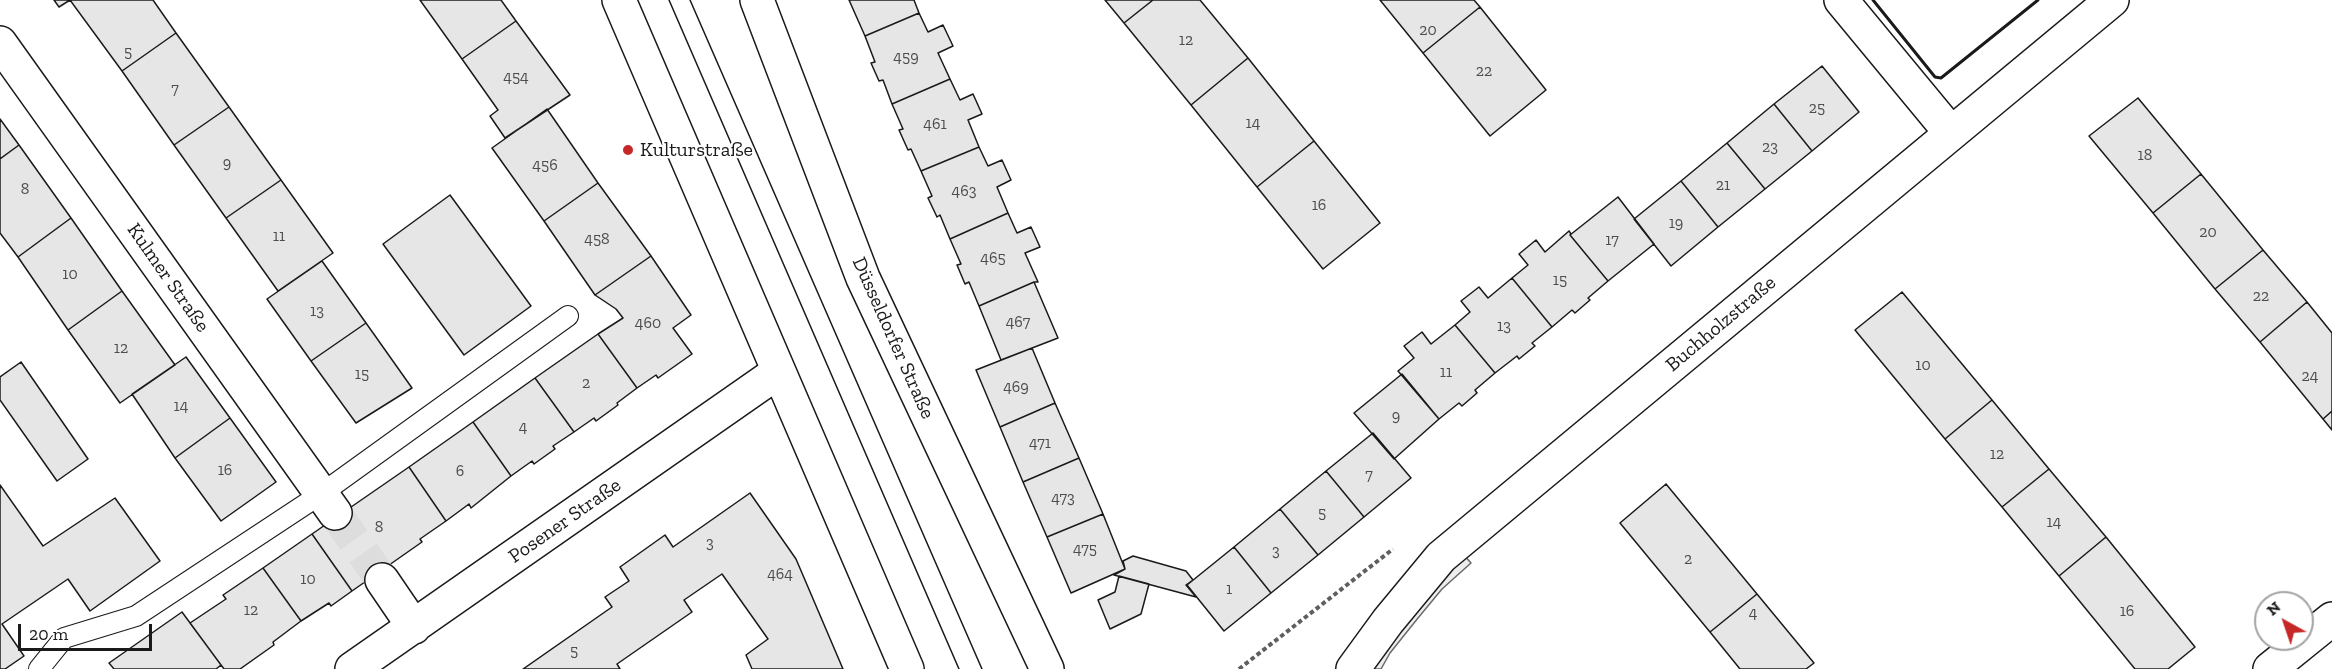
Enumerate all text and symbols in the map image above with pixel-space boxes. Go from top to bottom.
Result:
house number: 20 [1419,20,1437,40]
house number: 12 [1179,30,1193,50]
house number: 5 [124,42,132,62]
house number: 459 [893,47,919,67]
house number: 22 [1476,61,1492,81]
house number: 454 [503,67,529,87]
house number: 7 [171,79,179,99]
house number: 25 [1809,98,1825,118]
house number: 14 [1246,113,1260,133]
house number: 461 [923,114,947,134]
house number: 23 [1762,137,1778,157]
place label: Kulturstraße [640,138,753,162]
marker: Kulturstraße [621,143,635,157]
house number: 18 [2138,145,2152,165]
house number: 9 [223,153,231,173]
house number: 456 [532,155,558,175]
house number: 21 [1716,175,1730,195]
house number: 8 [21,179,29,199]
house number: 463 [952,181,976,201]
house number: 16 [1312,195,1326,215]
house number: 19 [1669,213,1683,233]
street label: Kulmer Straße [122,219,214,337]
house number: 20 [2199,222,2217,242]
house number: 11 [273,226,285,246]
house number: 458 [584,229,610,249]
house number: 17 [1605,230,1619,250]
house number: 465 [980,248,1006,268]
street label: Düsseldorfer Straße [847,253,939,423]
house number: 10 [62,264,78,284]
house number: 15 [1553,270,1567,290]
street label: Buchholzstraße [1661,271,1781,377]
house number: 22 [2253,286,2269,306]
house number: 13 [310,301,324,321]
house number: 467 [1006,312,1030,332]
house number: 460 [635,313,661,333]
house number: 13 [1497,316,1511,336]
house number: 12 [114,338,128,358]
house number: 10 [1915,355,1931,375]
house number: 11 [1440,362,1452,382]
house number: 15 [355,364,369,384]
house number: 24 [2302,366,2318,386]
house number: 2 [582,373,590,393]
house number: 469 [1003,377,1029,397]
house number: 14 [174,396,188,416]
house number: 9 [1392,406,1400,426]
house number: 4 [519,417,527,437]
house number: 471 [1029,433,1051,453]
house number: 12 [1990,444,2004,464]
house number: 16 [218,460,232,480]
house number: 6 [456,461,464,481]
house number: 7 [1365,465,1373,485]
street label: Posener Straße [504,473,626,569]
house number: 473 [1051,488,1075,508]
house number: 5 [1318,503,1326,523]
house number: 14 [2047,512,2061,532]
house number: 8 [375,517,383,537]
house number: 3 [706,533,714,553]
house number: 475 [1073,539,1097,559]
house number: 3 [1272,541,1280,561]
house number: 2 [1684,549,1692,569]
house number: 464 [767,564,793,584]
house number: 10 [300,569,316,589]
house number: 1 [1226,579,1232,599]
north arrow [2254,591,2314,651]
text: N [2263,597,2284,620]
house number: 12 [244,600,258,620]
house number: 16 [2120,601,2134,621]
house number: 4 [1749,603,1757,623]
scale bar [21,612,154,650]
text: 20 m [29,623,68,645]
house number: 5 [570,641,578,661]

